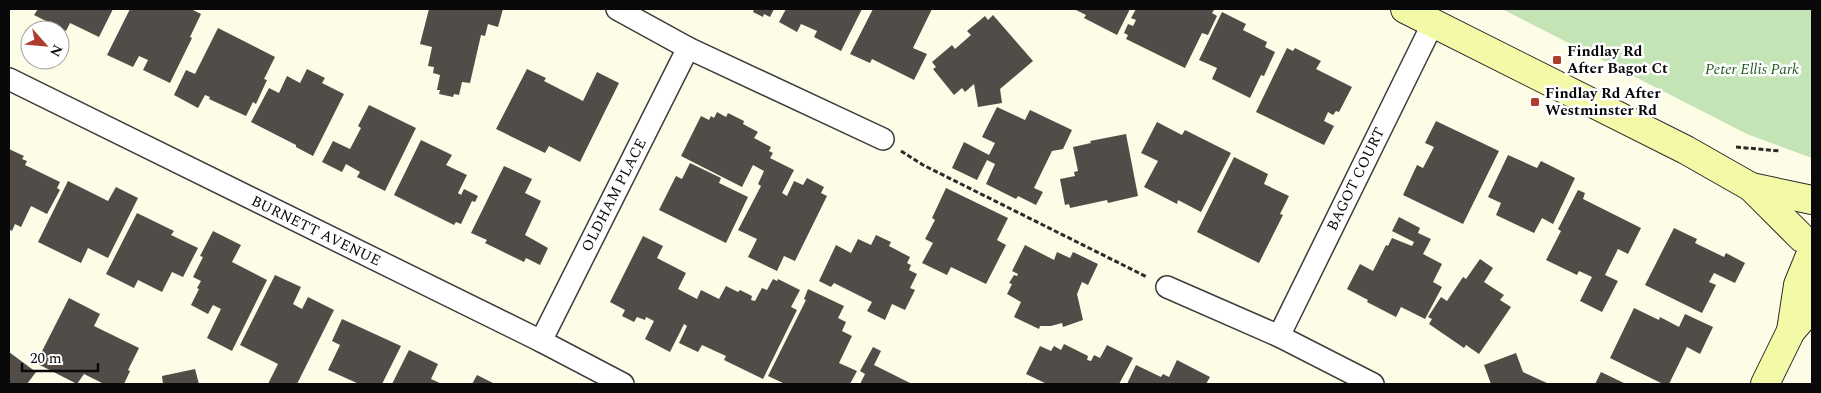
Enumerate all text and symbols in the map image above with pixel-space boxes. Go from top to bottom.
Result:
north arrow [20,20,70,70]
place label: Findlay Rd After Bagot Ct [1567,40,1668,80]
text: N [44,41,68,61]
marker: Findlay Rd After Bagot Ct [1551,54,1563,66]
park label: Peter Ellis Park [1705,58,1799,81]
place label: Findlay Rd After Westminster Rd [1545,82,1661,122]
marker: Findlay Rd After Westminster Rd [1529,96,1541,108]
street label: BAGOT COURT [1321,123,1391,235]
street label: OLDHAM PLACE [575,134,653,256]
street label: BURNETT AVENUE [247,190,385,272]
scale bar [22,340,99,372]
text: 20 m [30,347,62,370]

